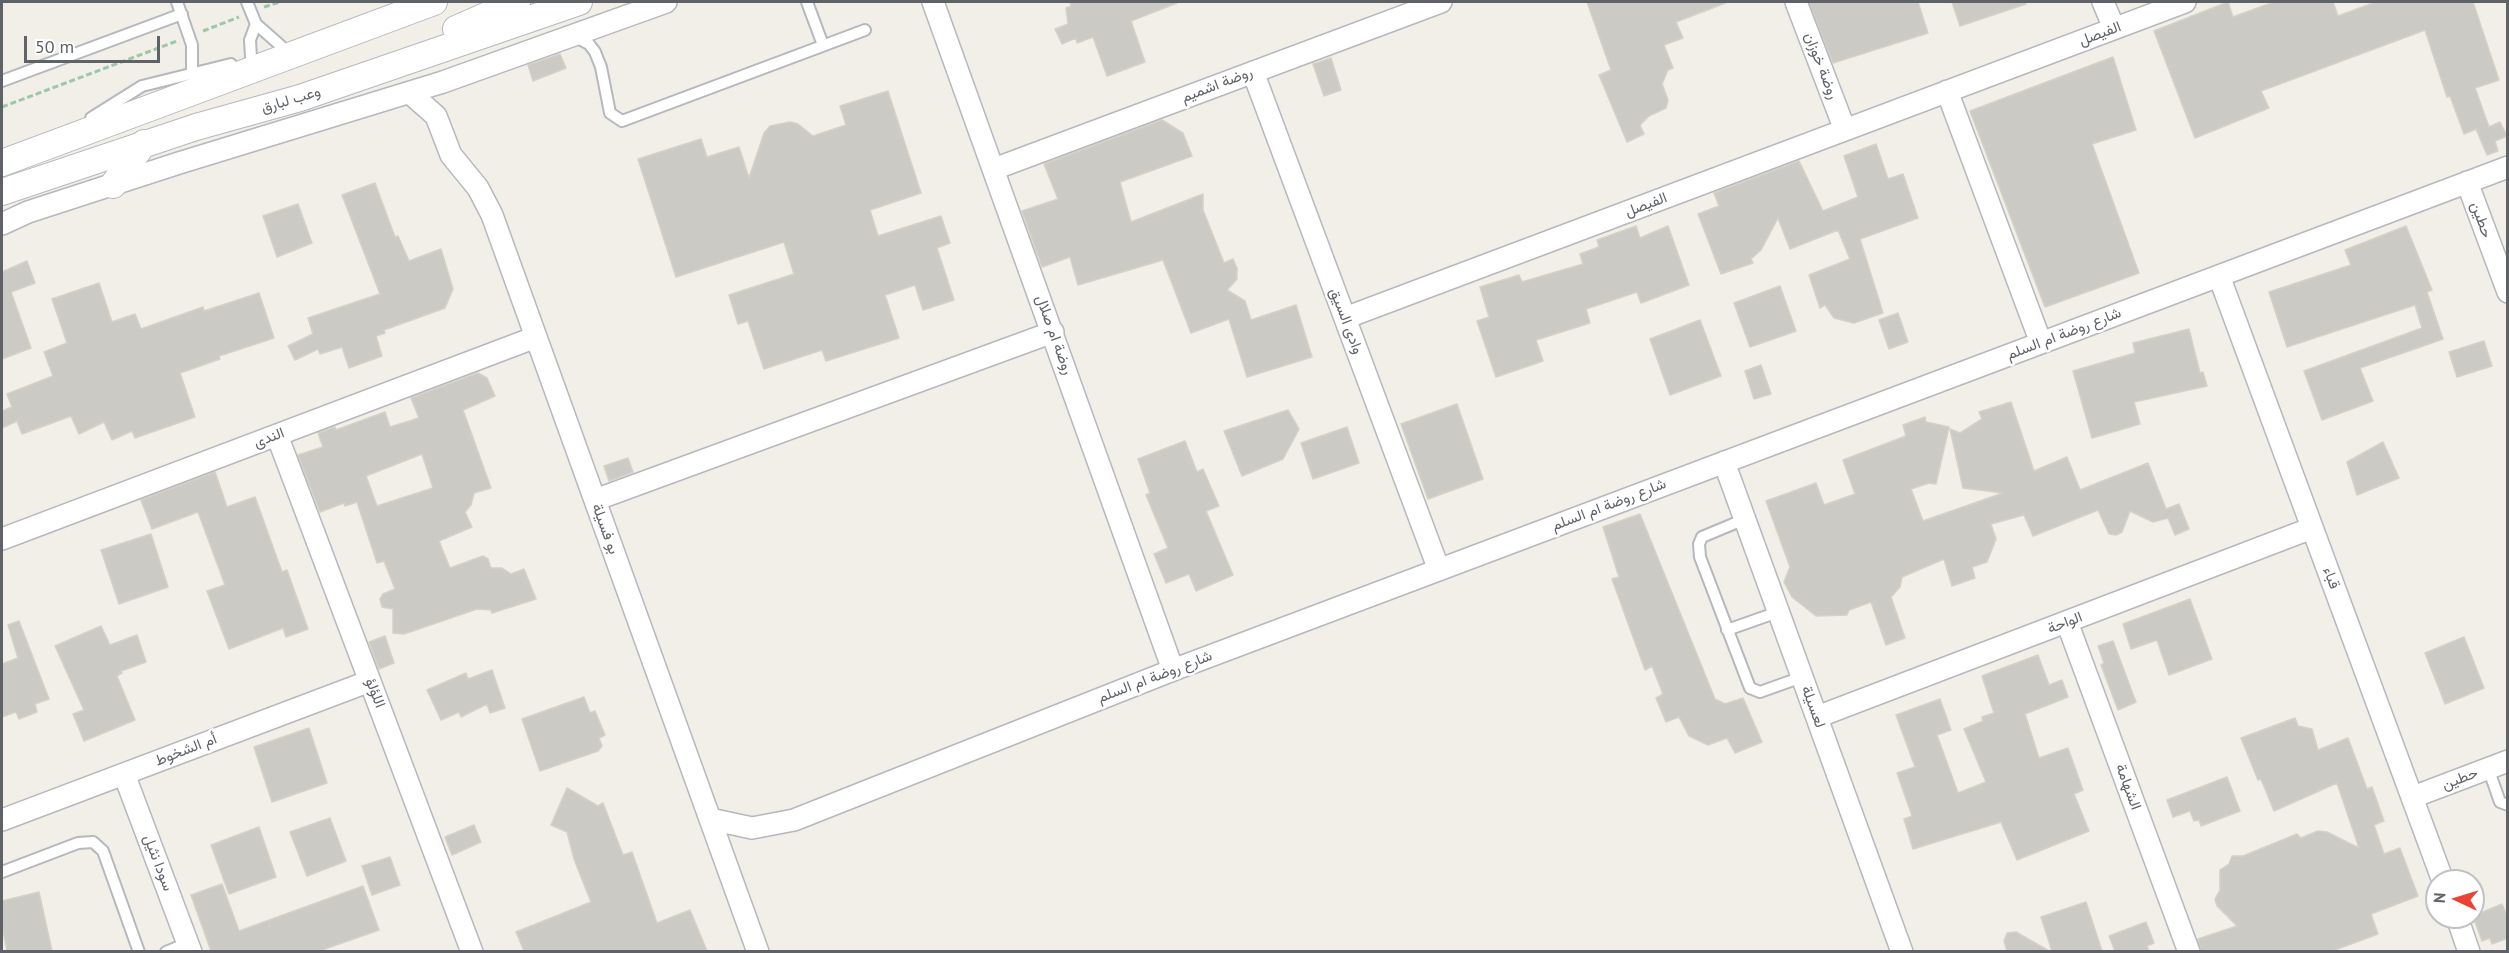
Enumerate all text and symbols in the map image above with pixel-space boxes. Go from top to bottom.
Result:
street label: الفيصل [2076,18,2124,50]
scale bar [27,24,164,62]
street label: روضة خوزان [1800,30,1842,102]
text: 50 m [35,35,74,58]
street label: روضة اشميم [1179,63,1255,107]
street label: وعب لبارق [259,82,323,118]
street label: الفيصل [1622,189,1670,221]
street label: حطين [2466,200,2496,240]
street label: وادى السيق [1325,285,1367,357]
street label: روضة ام صلال [1031,293,1077,377]
street label: شارع روضة ام السلم [2004,304,2124,364]
street label: الندى [251,424,287,452]
street label: شارع روضة ام السلم [1549,475,1669,535]
street label: بو فسيلة [588,501,622,557]
street label: قباء [2319,564,2343,592]
street label: الواحة [2045,608,2085,638]
street label: شارع روضة ام السلم [1095,647,1215,707]
street label: اللؤلؤ [361,676,389,710]
street label: لعسيلة [1797,683,1829,731]
street label: أم الشخوط [152,730,220,770]
street label: الشهامة [2111,762,2145,812]
street label: حطين [2440,764,2480,794]
street label: سودا نثيل [139,832,177,894]
north arrow [2425,869,2485,929]
text: N [2429,892,2449,904]

